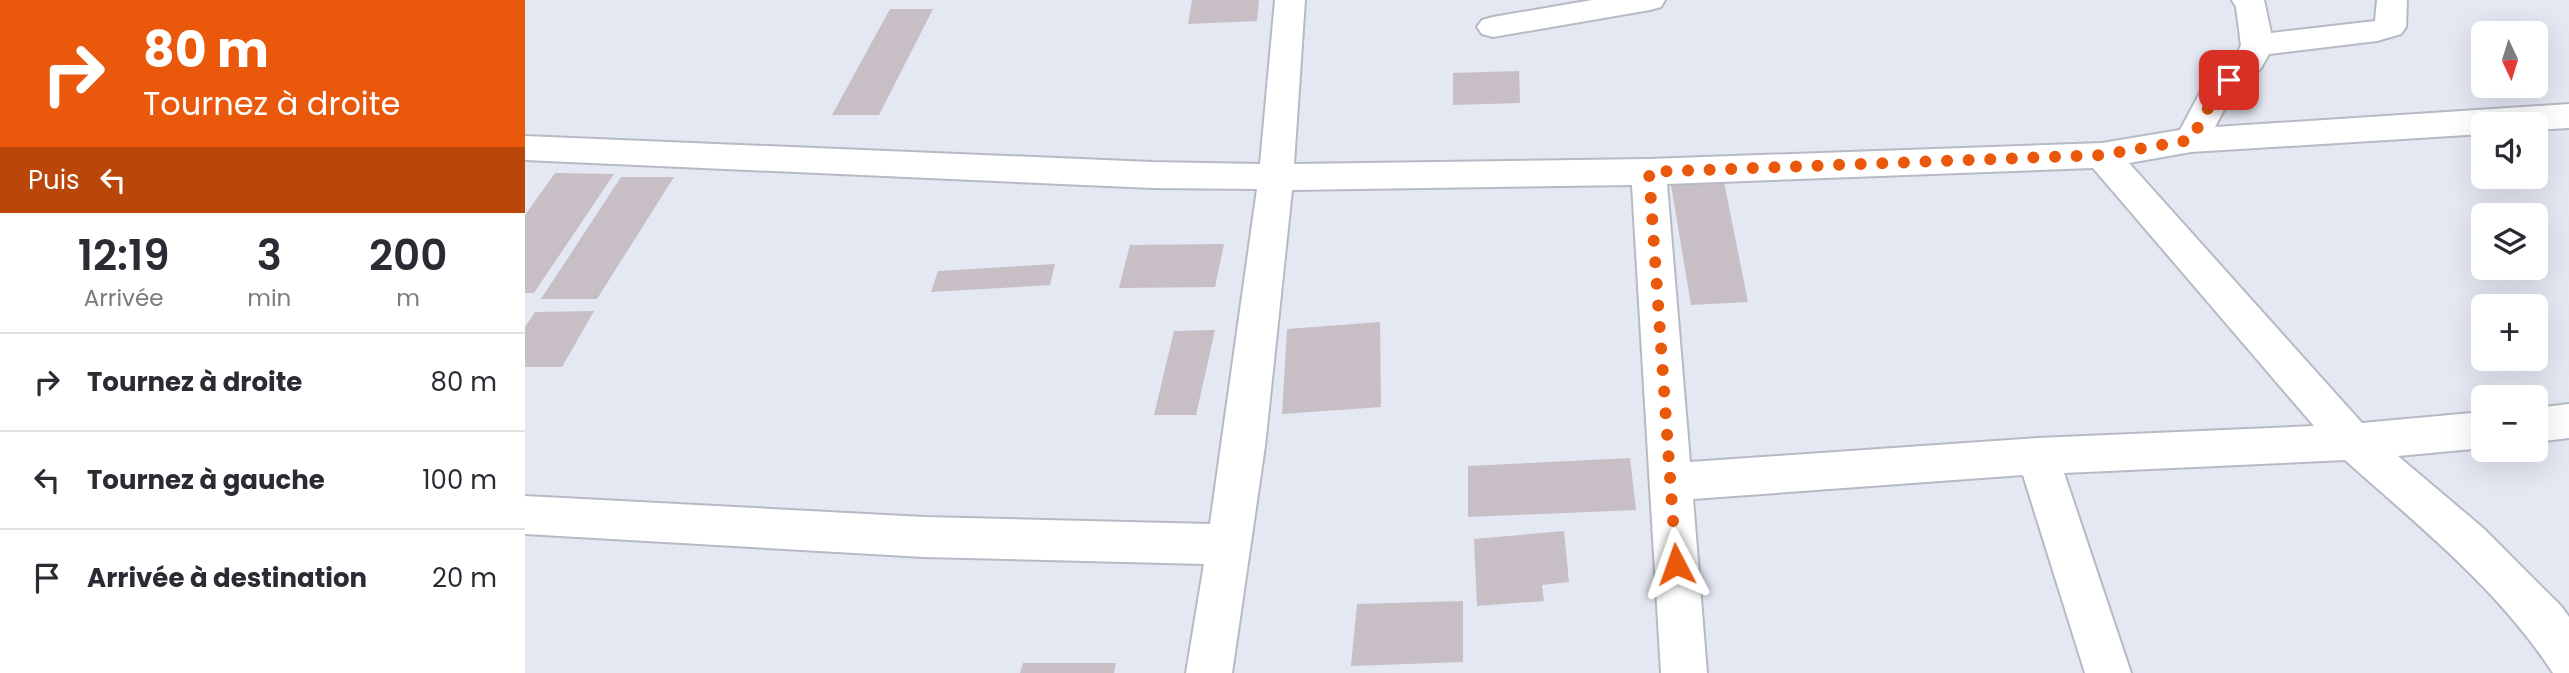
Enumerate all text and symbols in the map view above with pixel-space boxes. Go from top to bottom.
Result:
text: 80 m [143,16,269,84]
north arrow [2471,21,2548,98]
map controls [2471,21,2548,462]
icon: right [28,28,119,119]
pin [2199,50,2259,110]
icon: arrive [2210,61,2248,99]
text: Tournez à droite [143,81,400,126]
button: sound [2471,112,2548,189]
icon: left [94,161,132,199]
text: Puis [28,162,80,198]
button: layers [2471,203,2548,280]
text: 12:19 [78,226,170,285]
text: 3 [257,226,282,285]
text: 200 [369,226,447,285]
text: Arrivée [84,282,163,314]
text: min [247,282,291,314]
text: m [396,282,420,314]
button: + [2471,294,2548,371]
icon: right [28,363,66,401]
text: Tournez à droite [87,364,302,400]
text: 80 m [431,364,497,400]
button: − [2471,385,2548,462]
icon: left [28,461,66,499]
text: Tournez à gauche [87,462,325,498]
text: 100 m [422,462,497,498]
position arrow [1639,527,1713,601]
icon: arrive [28,559,66,597]
text: Arrivée à destination [87,560,367,596]
text: 20 m [432,560,497,596]

